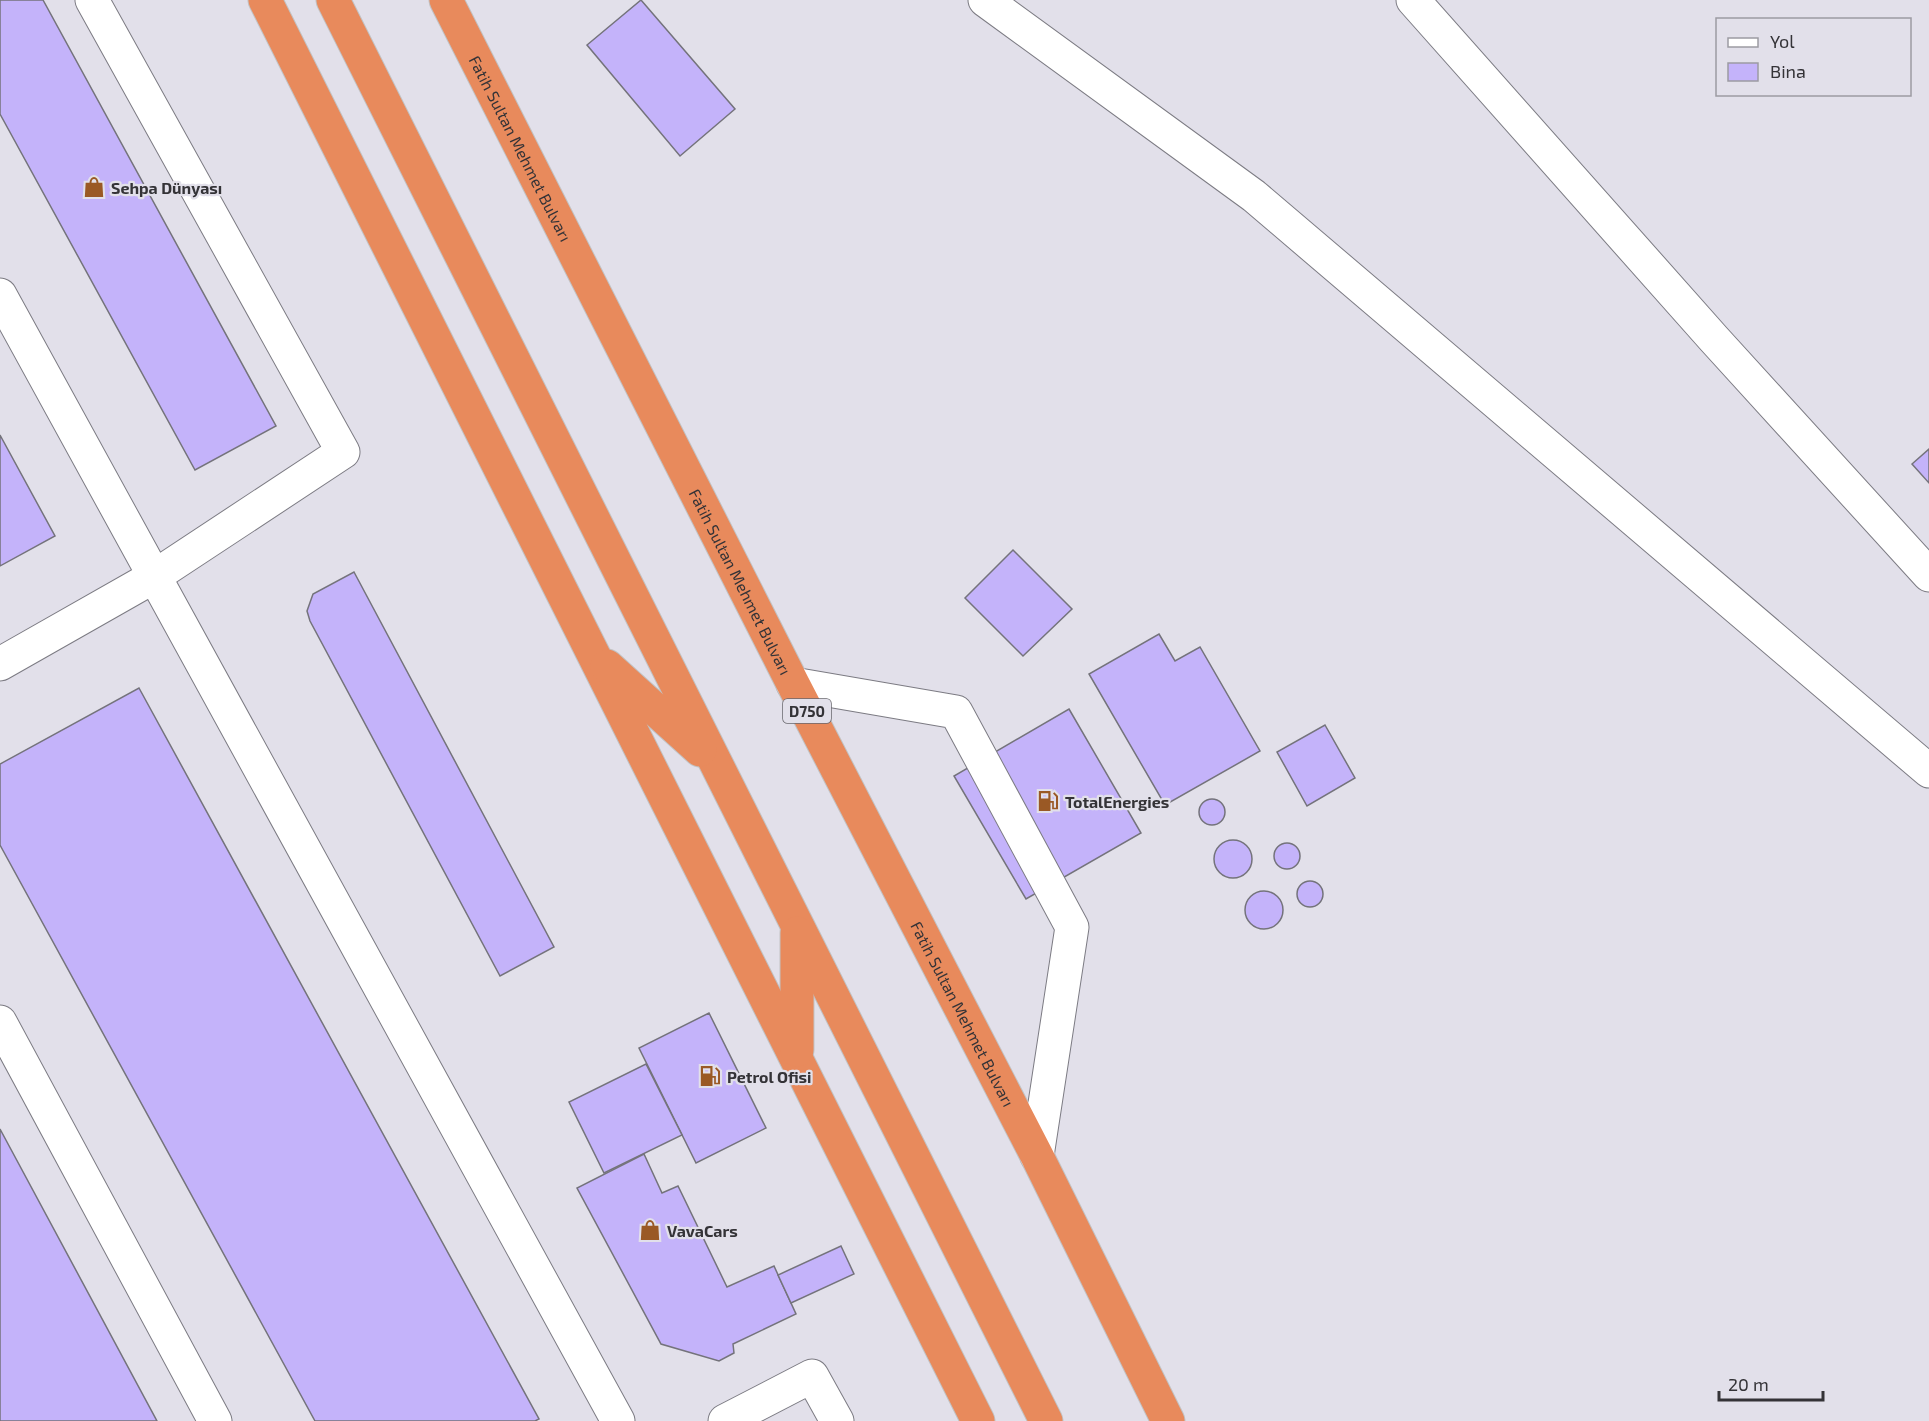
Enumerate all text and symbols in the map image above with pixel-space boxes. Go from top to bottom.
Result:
legend [1716,18,1911,96]
text: Yol [1770,30,1795,52]
street label: Fatih Sultan Mehmet Bulvarı [466,52,576,244]
text: Bina [1770,60,1806,82]
shop icon: Sehpa Dünyası [82,175,106,199]
place label: Sehpa Dünyası [111,178,222,198]
street label: Fatih Sultan Mehmet Bulvarı [686,485,796,678]
road number: D750 [783,699,831,723]
fuel station icon: TotalEnergies [1036,789,1060,813]
place label: TotalEnergies [1065,792,1169,811]
street label: Fatih Sultan Mehmet Bulvarı [908,918,1019,1109]
fuel station icon: Petrol Ofisi [698,1064,722,1088]
place label: Petrol Ofisi [727,1067,812,1086]
shop icon: VavaCars [638,1218,662,1242]
place label: VavaCars [667,1221,738,1240]
scale bar [1719,1364,1822,1402]
text: 20 m [1728,1373,1769,1395]

